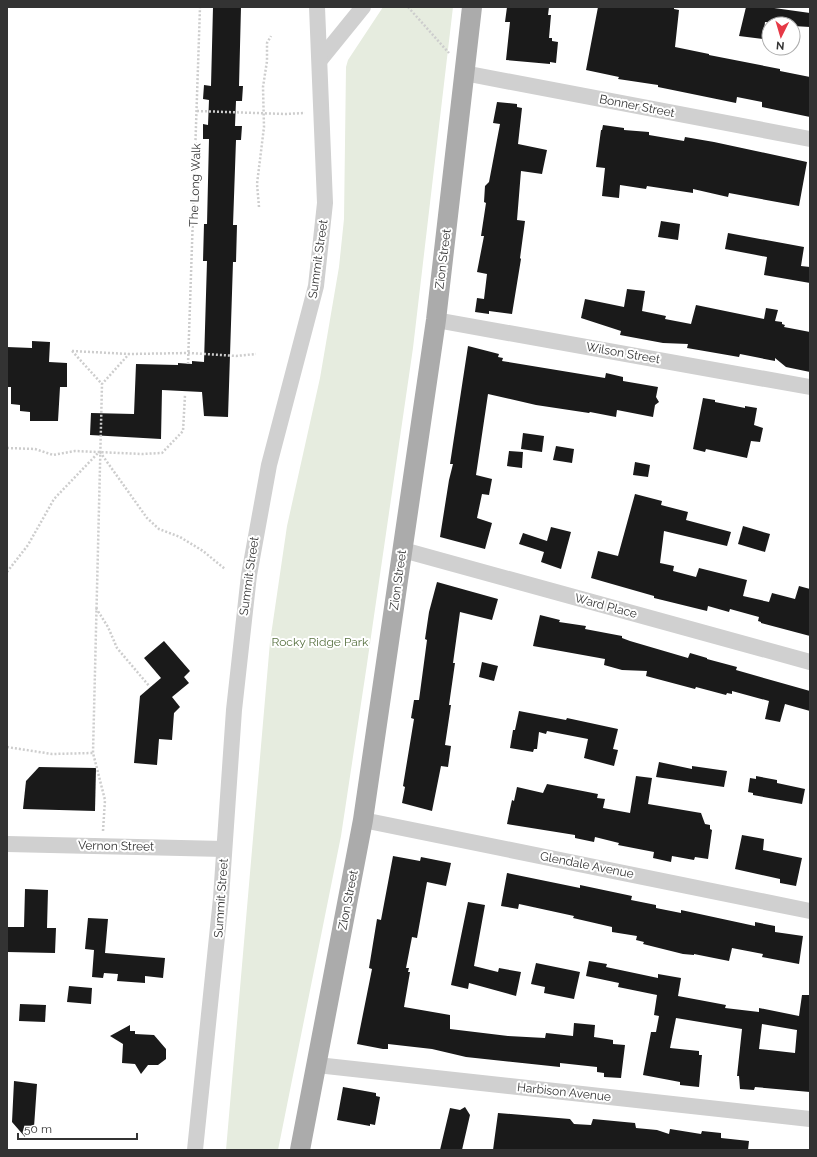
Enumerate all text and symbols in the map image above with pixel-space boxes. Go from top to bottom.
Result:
north arrow [761,16,801,56]
text: N [775,39,785,52]
street label: Bonner Street [598,92,676,120]
street label: The Long Walk [187,142,203,227]
street label: Summit Street [306,219,330,299]
street label: Zion Street [432,228,454,290]
street label: Wilson Street [585,340,661,366]
street label: Summit Street [237,536,261,616]
street label: Zion Street [387,549,409,611]
street label: Ward Place [573,591,639,621]
park label: Rocky Ridge Park [272,635,369,649]
street label: Vernon Street [78,838,154,854]
street label: Glendale Avenue [539,849,635,881]
street label: Summit Street [211,858,231,938]
street label: Zion Street [335,869,361,931]
street label: Harbison Avenue [516,1080,612,1104]
scale bar [18,1115,137,1141]
text: 50 m [24,1122,52,1136]

